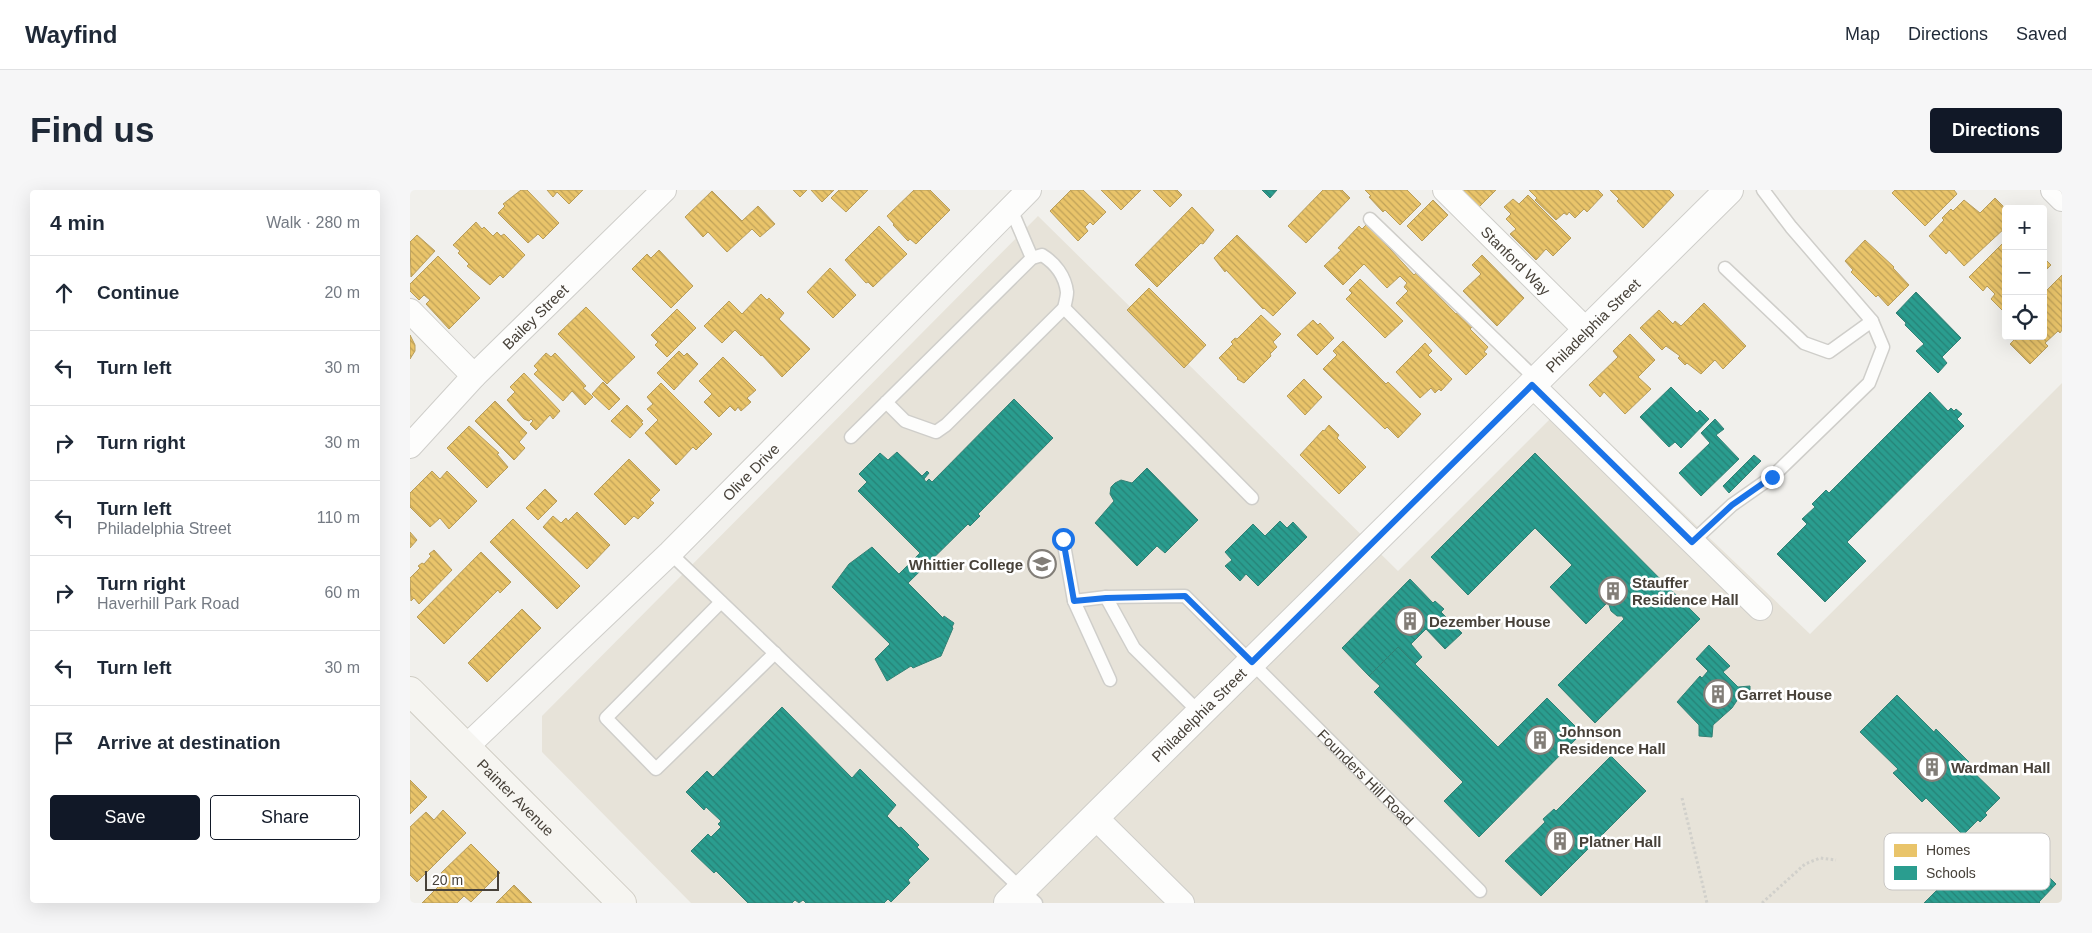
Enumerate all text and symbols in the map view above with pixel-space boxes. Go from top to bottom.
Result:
text: Wayfind [25,21,117,48]
text: Map [1845,24,1880,44]
text: Directions [1908,24,1988,44]
text: Saved [2016,24,2067,44]
button: Directions [1930,108,2062,153]
text: Find us [30,110,154,149]
map controls [2002,205,2047,340]
button: + [2002,205,2047,250]
text: 4 min [50,211,105,234]
text: Walk · 280 m [266,214,360,231]
street label: Stanford Way [1478,223,1554,299]
button: − [2002,250,2047,295]
street label: Philadelphia Street [1542,274,1644,375]
icon: ahead [50,279,78,307]
street label: Bailey Street [498,280,572,352]
text: Continue [97,282,179,303]
text: 20 m [324,284,360,301]
button: locate [2002,295,2047,340]
icon: left [50,354,78,382]
text: Turn left [97,357,172,378]
text: 30 m [324,359,360,376]
icon: right [50,429,78,457]
text: Turn right [97,432,185,453]
text: 30 m [324,434,360,451]
street label: Olive Drive [719,440,782,504]
route end [1761,466,1784,489]
text: Turn left [97,498,172,519]
icon: left [50,504,78,532]
text: 110 m [317,509,360,526]
text: Philadelphia Street [97,520,231,537]
route start [1052,528,1075,551]
school or university icon: Whittier College [1027,549,1057,579]
place label: Whittier College [909,556,1023,573]
text: Turn right [97,573,185,594]
place label: Stauffer Residence Hall [1632,574,1739,608]
building icon: Stauffer Residence Hall [1598,576,1628,606]
icon: right [50,579,78,607]
text: 60 m [324,584,360,601]
text: Haverhill Park Road [97,595,239,612]
building icon: Dezember House [1395,606,1425,636]
place label: Dezember House [1429,613,1551,630]
icon: left [50,654,78,682]
text: Turn left [97,657,172,678]
text: 30 m [324,659,360,676]
street label: Philadelphia Street [1148,664,1250,765]
building icon: Garret House [1703,679,1733,709]
place label: Garret House [1737,686,1832,703]
place label: Johnson Residence Hall [1559,723,1666,757]
street label: Founders Hill Road [1314,725,1417,828]
building icon: Johnson Residence Hall [1525,725,1555,755]
icon: arrive [50,729,78,757]
text: Arrive at destination [97,732,281,753]
building icon: Wardman Hall [1917,752,1947,782]
street label: Painter Avenue [474,755,558,839]
place label: Wardman Hall [1951,759,2050,776]
button: Save [50,795,200,840]
button: Share [210,795,360,840]
building icon: Platner Hall [1545,826,1575,856]
place label: Platner Hall [1579,833,1662,850]
legend [1884,833,2050,890]
text: Homes [1926,842,1970,858]
text: Schools [1926,865,1976,881]
scale bar [425,868,499,891]
text: 20 m [432,872,463,888]

